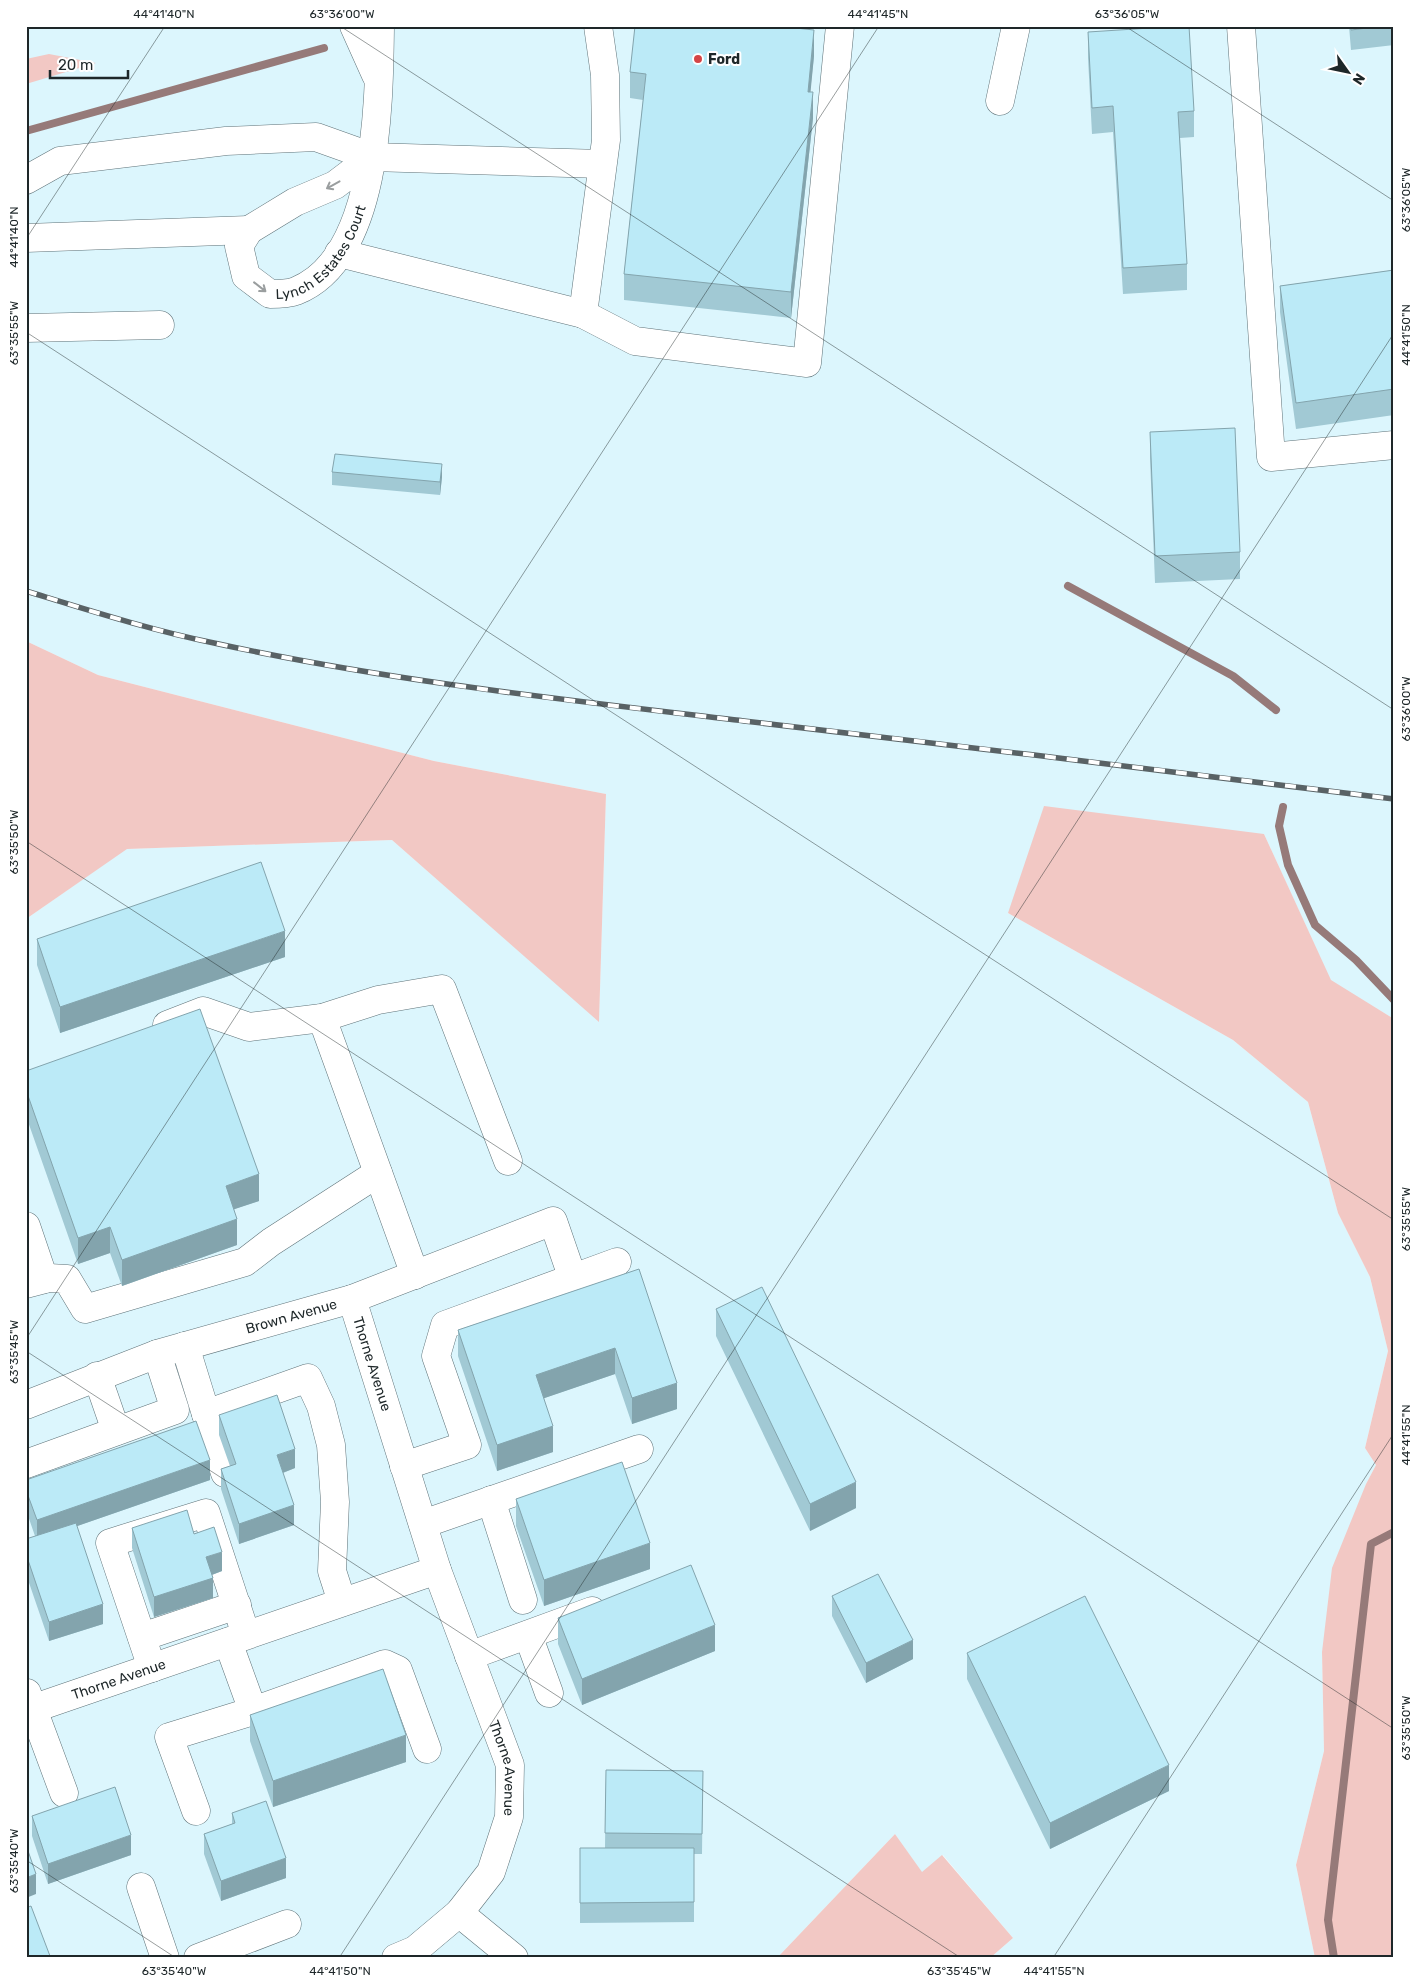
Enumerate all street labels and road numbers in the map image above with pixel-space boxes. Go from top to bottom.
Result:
street label: Lynch Estates Court [275,203,370,303]
street label: Brown Avenue [244,1296,339,1338]
street label: Thorne Avenue [349,1315,395,1414]
street label: Thorne Avenue [70,1656,168,1704]
street label: Thorne Avenue [485,1718,518,1816]

